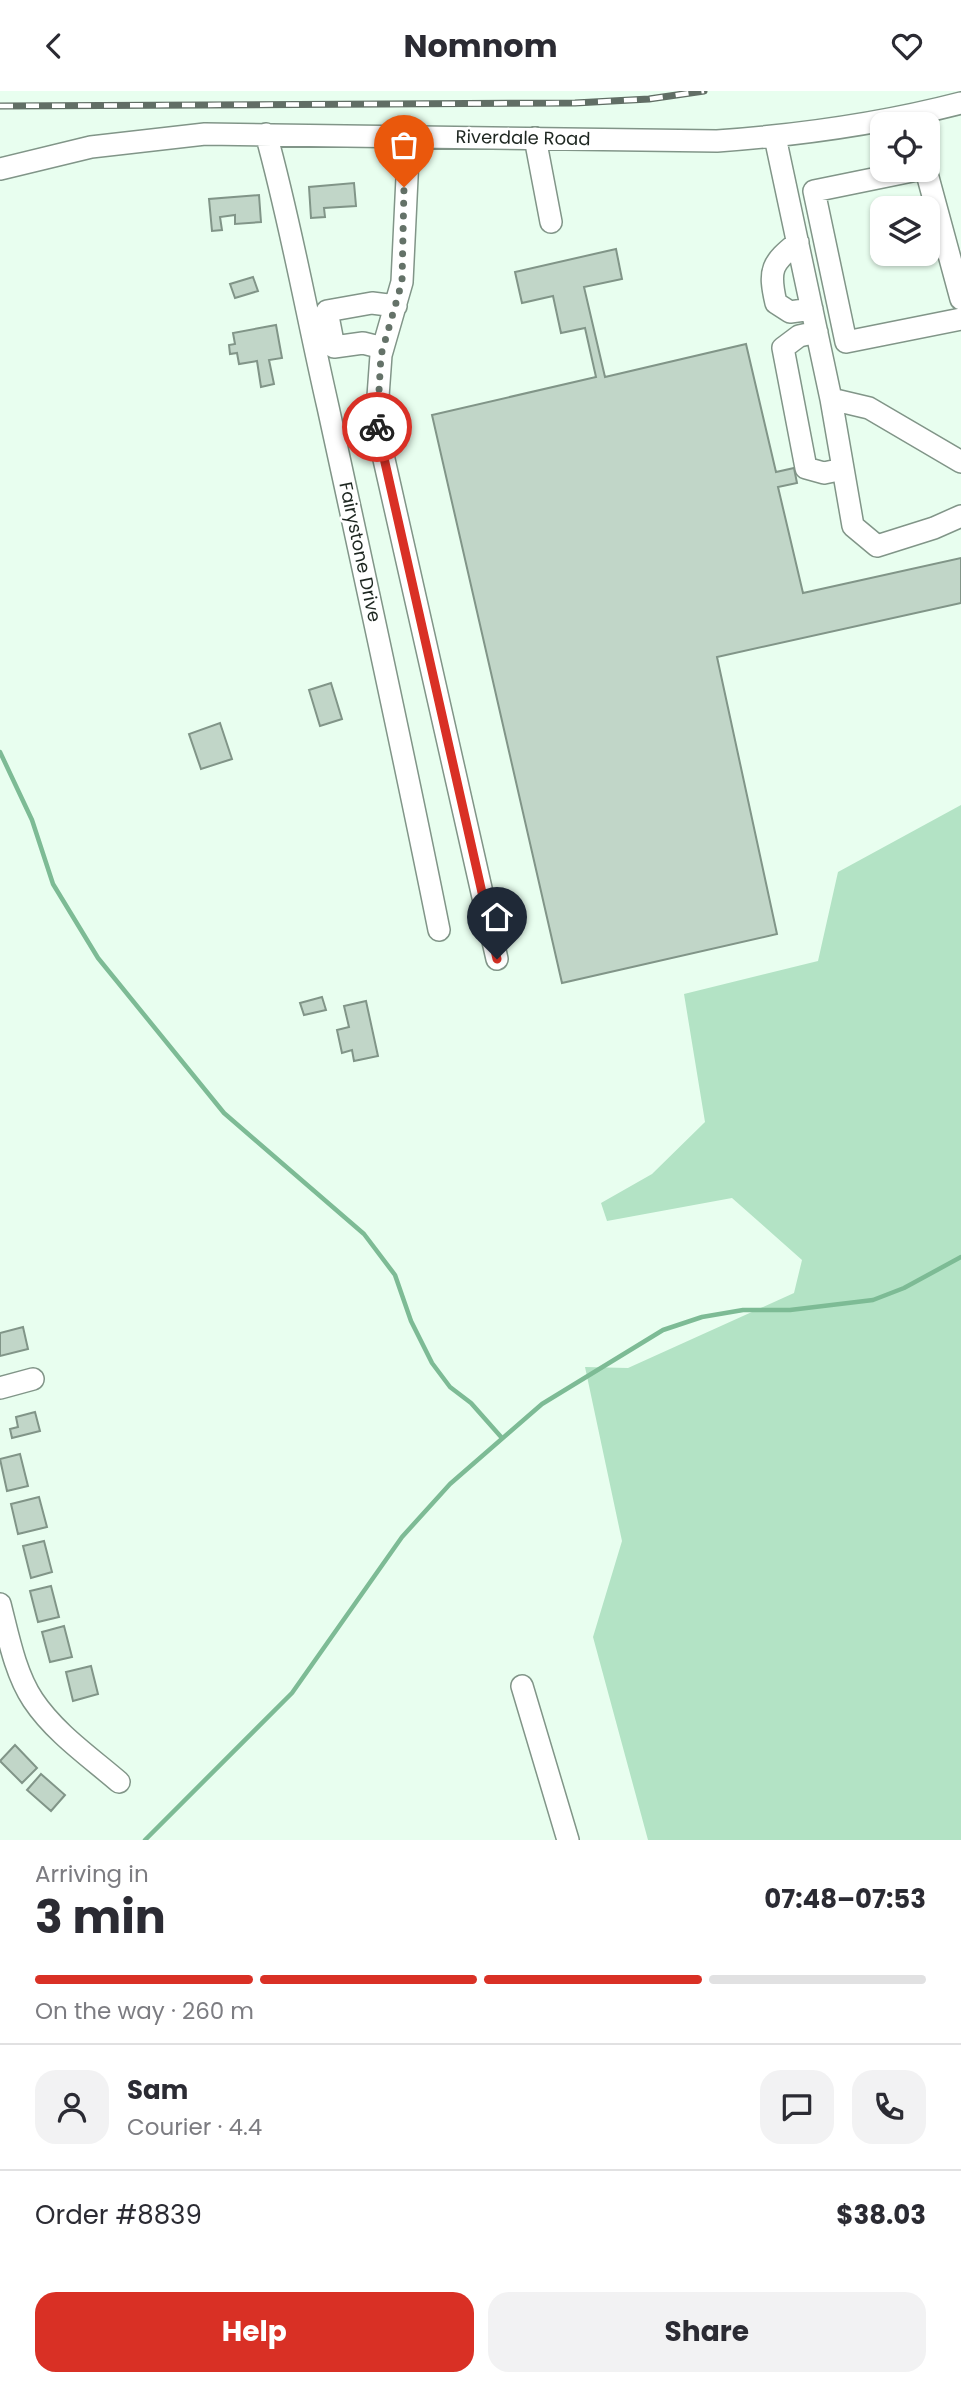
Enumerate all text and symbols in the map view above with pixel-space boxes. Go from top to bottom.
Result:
text: Nomnom [403,23,558,68]
icon: back [35,27,73,65]
icon: heart [888,27,926,65]
map controls [870,112,940,266]
button: locate [870,112,940,182]
pin [374,115,434,187]
street label: Riverdale Road [455,124,591,151]
icon: bag [385,126,423,164]
button: layers [870,196,940,266]
courier [342,392,412,462]
icon: bike [358,408,396,446]
street label: Fairystone Drive [333,480,388,624]
pin [467,887,527,959]
icon: home [478,898,516,936]
text: Arriving in [35,1858,149,1890]
text: 07:48–07:53 [764,1881,926,1917]
text: 3 min [35,1885,166,1949]
text: On the way · 260 m [35,1995,254,2027]
button: person [35,2070,109,2144]
button: chat [760,2070,834,2144]
button: phone [852,2070,926,2144]
text: Sam [127,2072,188,2108]
text: Courier · 4.4 [127,2111,262,2143]
text: Order #8839 [35,2197,202,2233]
text: $38.03 [836,2197,926,2233]
button: Help [35,2292,474,2372]
button: Share [488,2292,926,2372]

